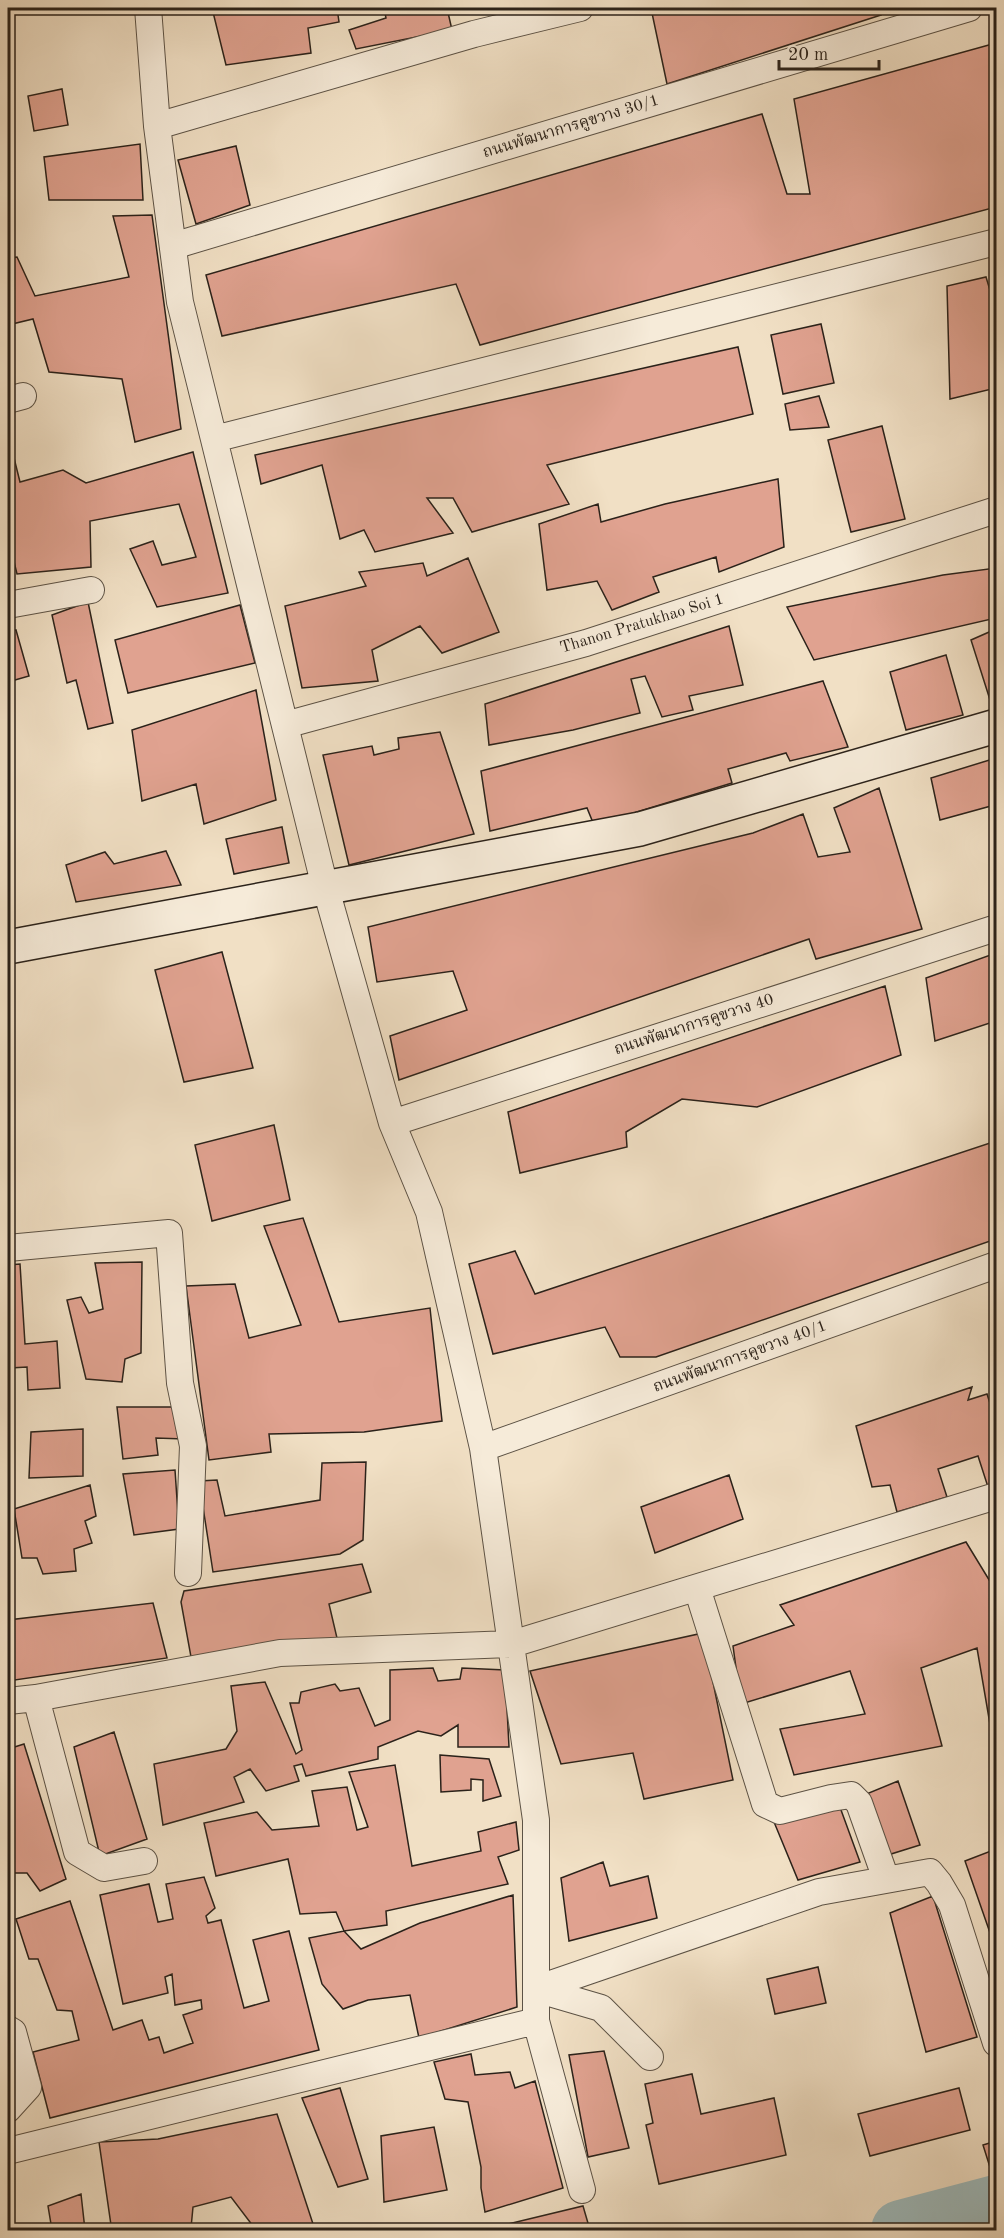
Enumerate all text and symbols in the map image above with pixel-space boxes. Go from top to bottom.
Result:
scale bar [779,33,880,71]
text: 20 m [788,46,828,64]
street label: ถนนพัฒนาการคูขวาง 30/1 [481,92,661,162]
street label: Thanon Pratukhao Soi 1 [558,591,726,657]
street label: ถนนพัฒนาการคูขวาง 40 [612,991,776,1059]
street label: ถนนพัฒนาการคูขวาง 40/1 [651,1317,829,1397]

